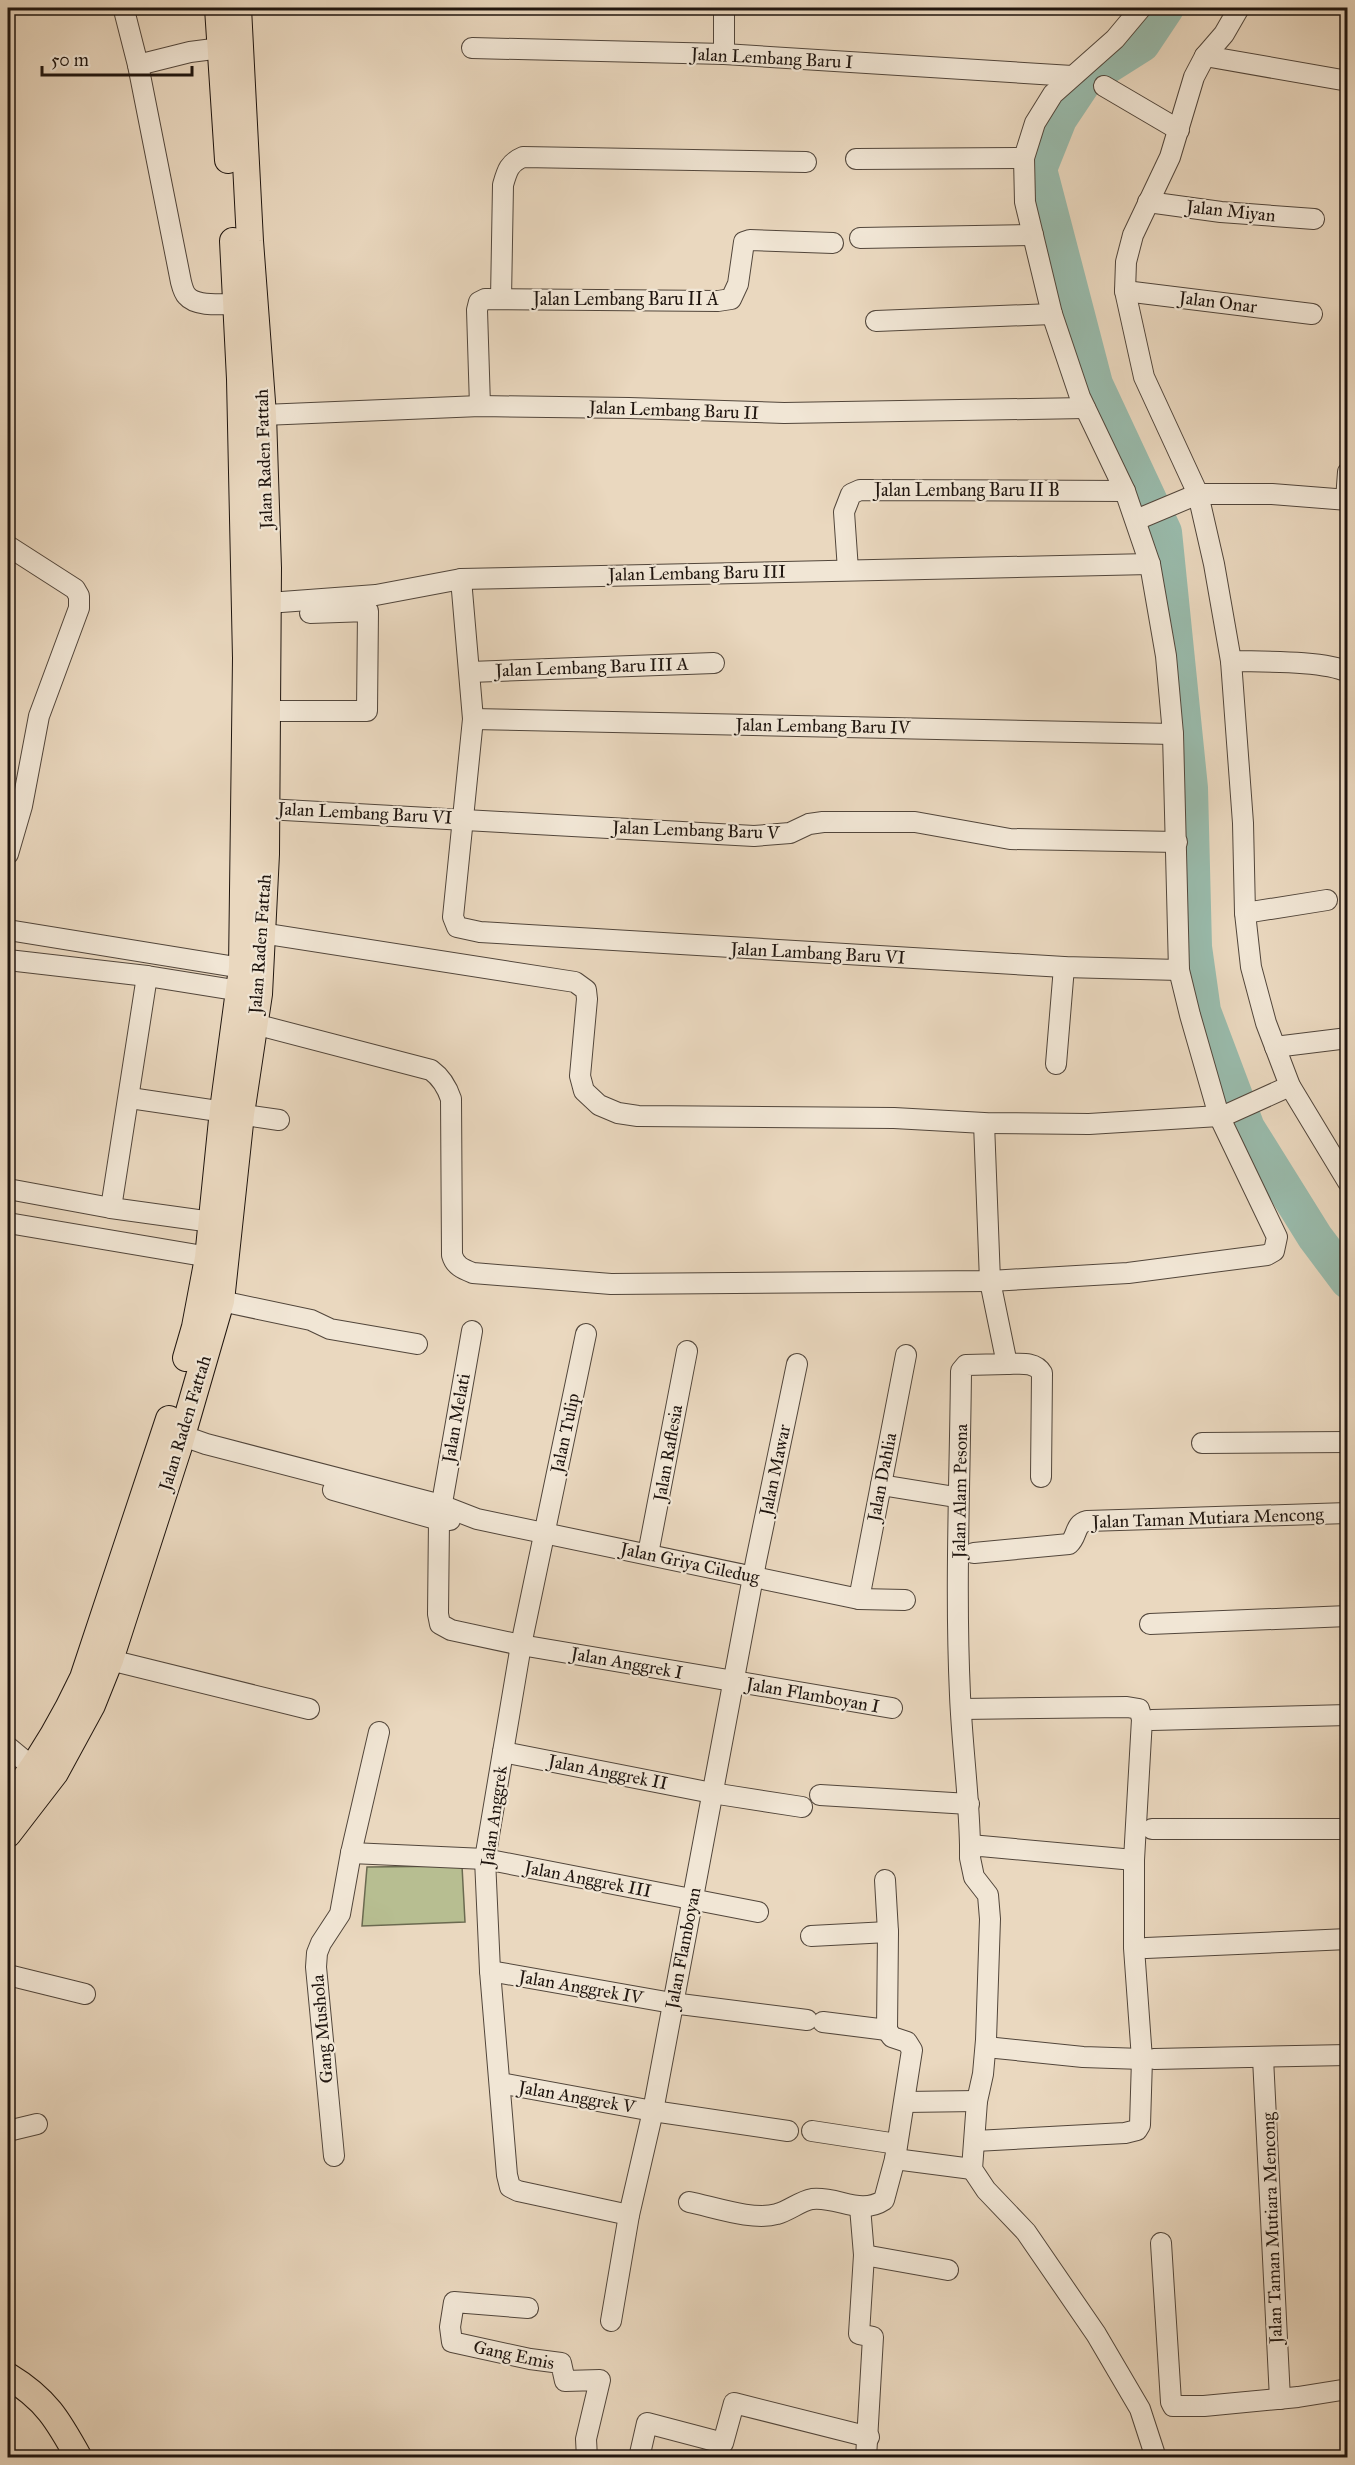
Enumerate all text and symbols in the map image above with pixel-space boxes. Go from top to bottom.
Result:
scale bar [42,39,192,77]
street label: Jalan Lembang Baru I [688,43,854,74]
text: 50 m [51,49,89,71]
street label: Jalan Miyan [1183,195,1277,228]
street label: Jalan Onar [1176,286,1258,319]
street label: Jalan Lembang Baru II A [531,288,719,311]
street label: Jalan Raden Fattah [251,388,279,531]
street label: Jalan Lembang Baru II [587,396,760,425]
street label: Jalan Lembang Baru II B [872,479,1060,502]
street label: Jalan Lembang Baru III [606,560,786,587]
street label: Jalan Lembang Baru III A [493,653,689,682]
street label: Jalan Lembang Baru IV [733,713,912,740]
street label: Jalan Lembang Baru VI [275,797,453,830]
street label: Jalan Lembang Baru V [610,816,781,845]
street label: Jalan Raden Fattah [244,873,277,1017]
street label: Jalan Lambang Baru VI [728,937,906,970]
street label: Jalan Raden Fattah [153,1353,217,1495]
street label: Jalan Melati [437,1372,476,1466]
street label: Jalan Tulip [545,1391,585,1477]
street label: Jalan Raflesia [648,1403,688,1505]
street label: Jalan Mawar [754,1422,796,1520]
street label: Jalan Alam Pesona [948,1423,973,1561]
street label: Jalan Dahlia [862,1430,902,1525]
street label: Jalan Taman Mutiara Mencong [1090,1503,1325,1534]
street label: Jalan Griya Ciledug [616,1537,762,1590]
street label: Jalan Anggrek I [567,1642,685,1685]
street label: Jalan Flamboyan I [743,1672,882,1719]
street label: Jalan Anggrek II [544,1749,670,1795]
street label: Jalan Anggrek [476,1764,513,1870]
street label: Jalan Anggrek III [521,1856,654,1903]
street label: Jalan Flamboyan [660,1885,707,2013]
street label: Jalan Anggrek IV [515,1965,646,2010]
street label: Gang Mushola [306,1973,339,2084]
street label: Jalan Anggrek V [515,2076,638,2119]
street label: Jalan Taman Mutiara Mencong [1257,2111,1288,2346]
street label: Gang Emis [471,2336,557,2375]

